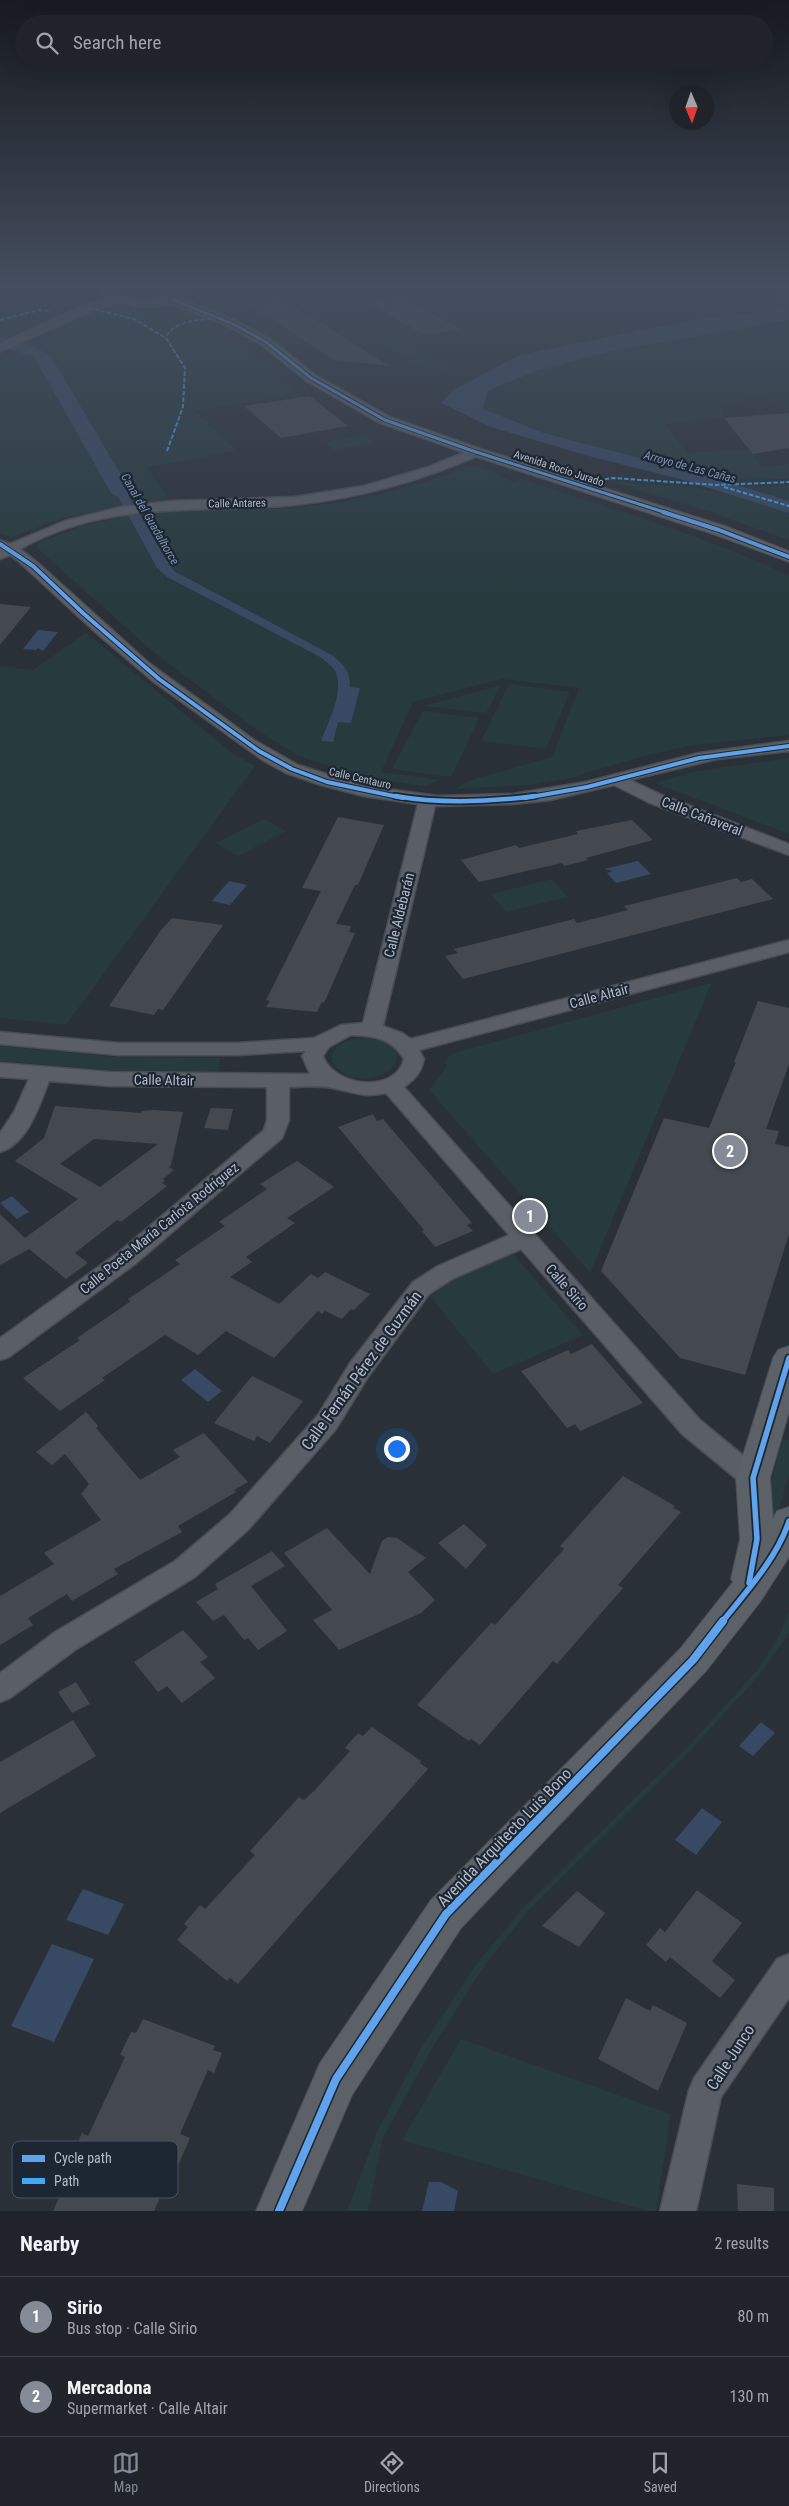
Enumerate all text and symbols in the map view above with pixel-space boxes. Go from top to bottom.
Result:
search box [15,15,774,70]
icon: search [33,29,61,57]
text: Search here [73,31,161,54]
north arrow [669,85,714,130]
street label: Avenida Rocío Jurado [512,448,606,489]
water label: Arroyo de Las Cañas [642,448,737,486]
water label: Canal del Guadalhorce [118,471,182,568]
street label: Calle Antares [208,496,266,511]
street label: Calle Centauro [327,765,393,792]
street label: Calle Cañaveral [659,793,745,839]
street label: Calle Aldebarán [381,871,417,959]
street label: Calle Altair [568,980,630,1012]
street label: Calle Altair [134,1071,194,1089]
pin: 2 [714,1132,746,1170]
street label: Calle Poeta María Carlota Rodríguez [76,1159,242,1297]
pin: 1 [514,1197,546,1235]
street label: Calle Sirio [543,1261,591,1313]
street label: Calle Fernán Pérez de Guzmán [297,1287,426,1454]
your location [384,1436,410,1462]
street label: Avenida Arquitecto Luis Bono [433,1764,576,1911]
street label: Calle Junco [702,2021,759,2093]
legend [12,2141,178,2198]
text: Cycle path [54,2150,112,2166]
text: Path [54,2173,79,2189]
text: Nearby [20,2232,79,2256]
text: 2 results [714,2234,769,2253]
text: Sirio [67,2296,103,2319]
text: 1 [32,2307,40,2326]
text: 80 m [737,2307,769,2326]
text: Bus stop · Calle Sirio [67,2319,197,2338]
text: Mercadona [67,2376,151,2399]
text: 2 [32,2387,40,2406]
text: 130 m [730,2387,769,2406]
text: Supermarket · Calle Altair [67,2399,228,2418]
tab: Map [112,2449,140,2495]
tab: Directions [364,2449,420,2495]
tab: Saved [644,2449,677,2495]

